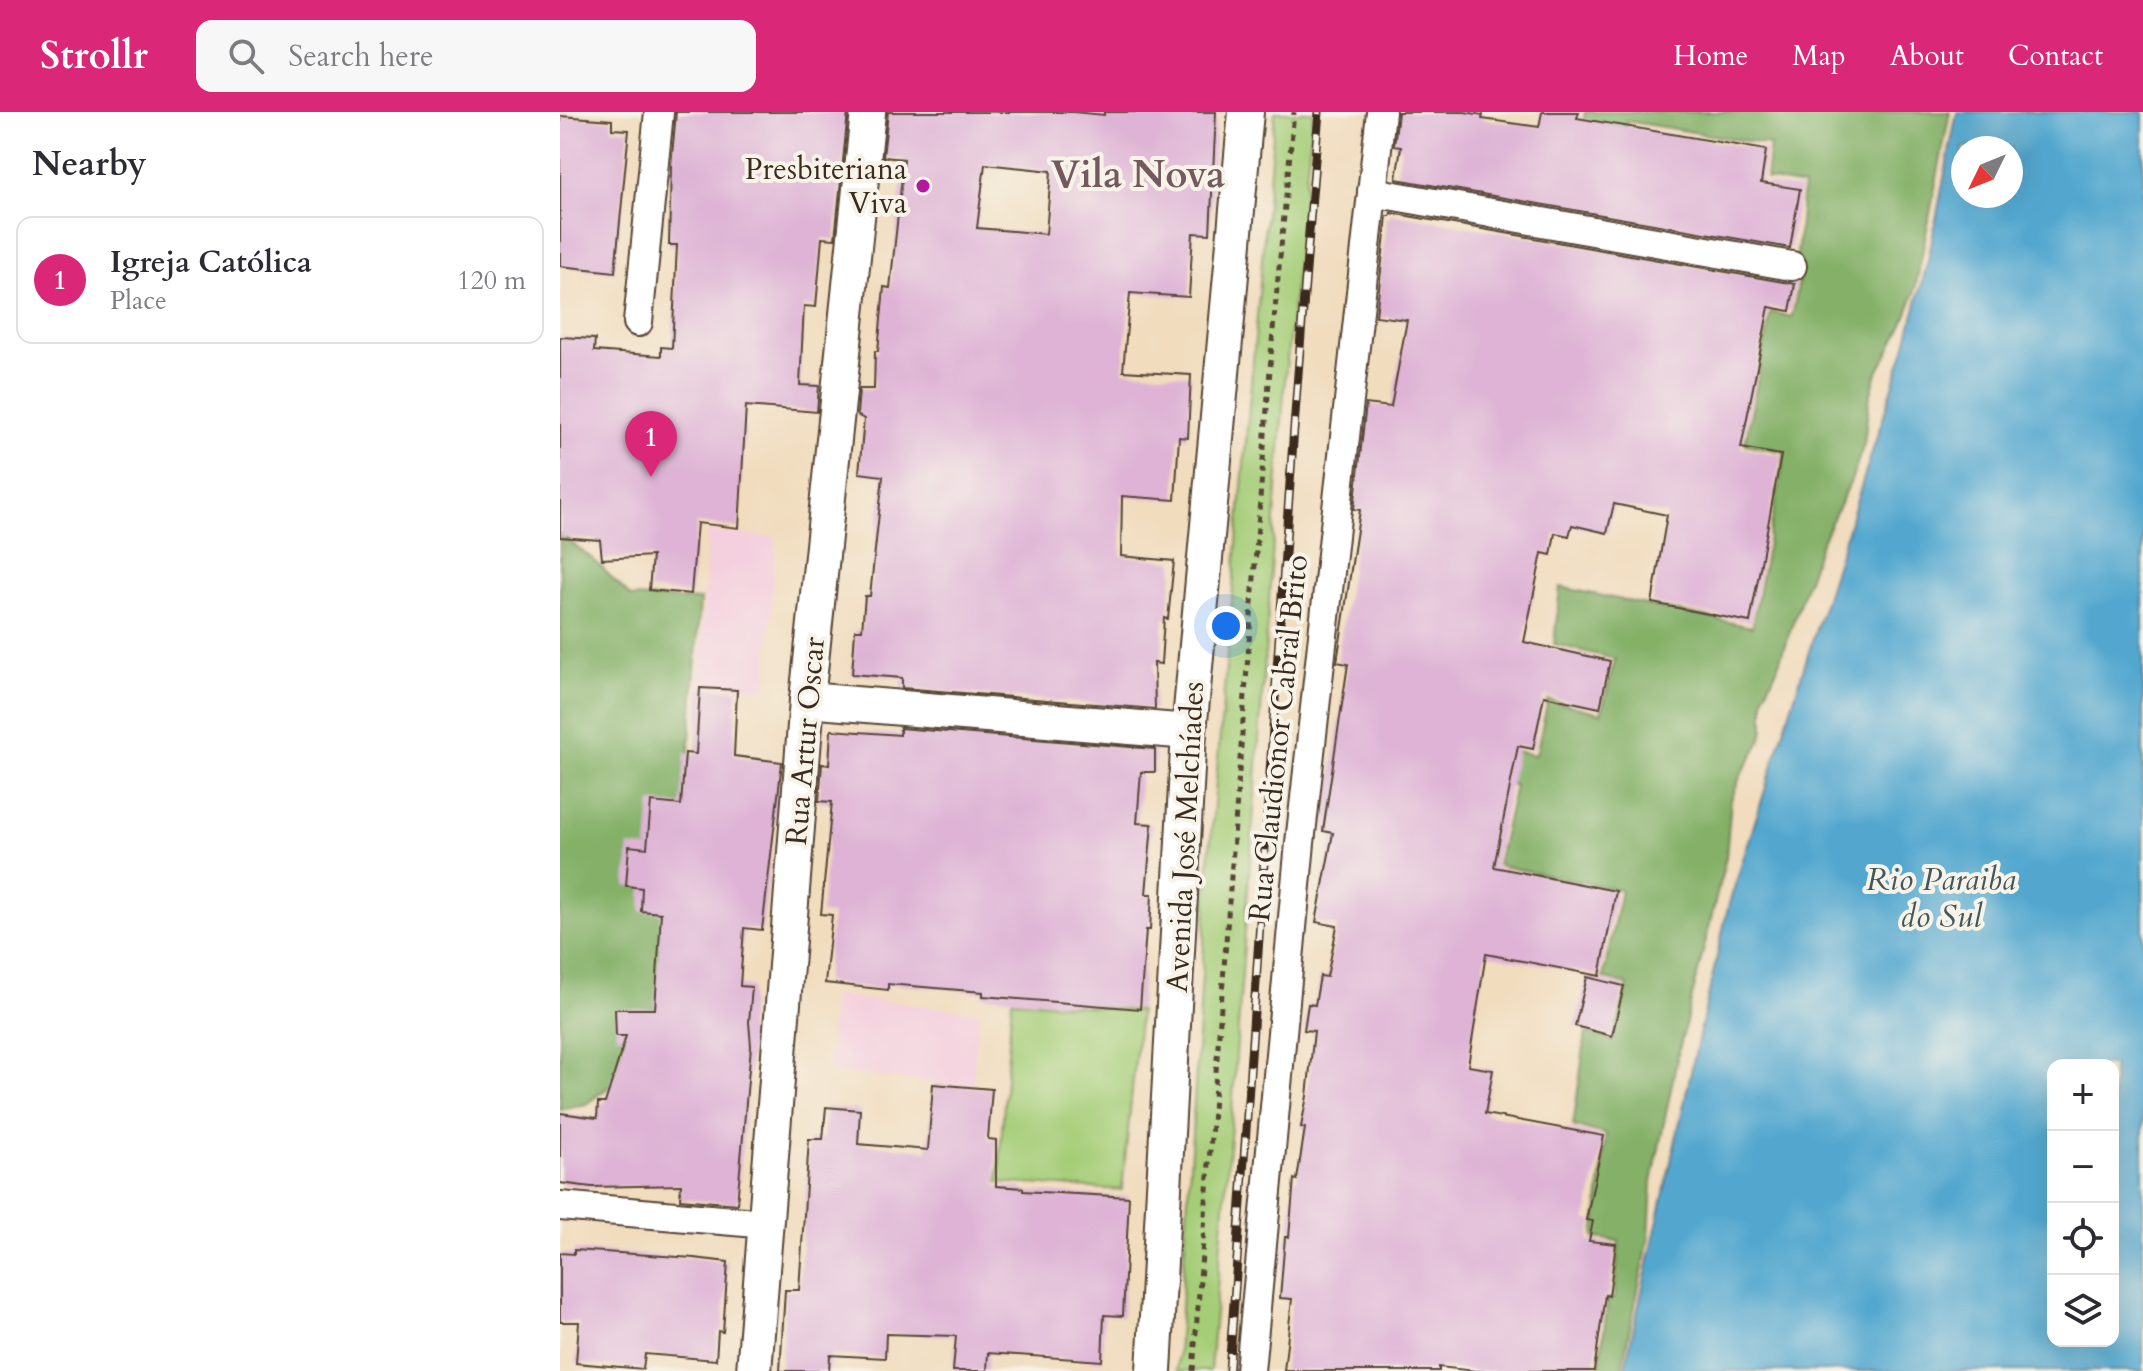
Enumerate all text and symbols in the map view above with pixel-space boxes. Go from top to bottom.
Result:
search box [196,20,756,92]
text: Strollr [40,30,148,82]
icon: search [224,34,268,78]
text: Search here [288,36,434,77]
text: Home [1673,37,1748,75]
text: Map [1792,37,1846,75]
text: About [1890,37,1964,75]
text: Contact [2008,37,2103,75]
north arrow [1951,136,2023,208]
text: Nearby [32,141,147,187]
place label: Presbiteriana Viva [745,149,907,224]
district label: Vila Nova [1051,149,1225,201]
marker: Presbiteriana Viva [914,177,932,195]
text: Igreja Católica [110,242,312,283]
text: 1 [53,263,67,298]
text: 120 m [457,263,526,298]
text: Place [110,283,167,318]
pin: 1 [625,411,677,477]
street label: Rua Claudionor Cabral Brito [1239,553,1318,923]
your location [1206,606,1246,646]
street label: Rua Artur Oscar [776,635,835,847]
street label: Avenida José Melchíades [1157,680,1214,994]
water label: Rio Paraiba do Sul [1866,858,2016,939]
map controls [2047,1059,2119,1347]
button: + [2047,1059,2119,1131]
button: − [2047,1131,2119,1203]
button: locate [2047,1203,2119,1275]
button: layers [2047,1275,2119,1347]

